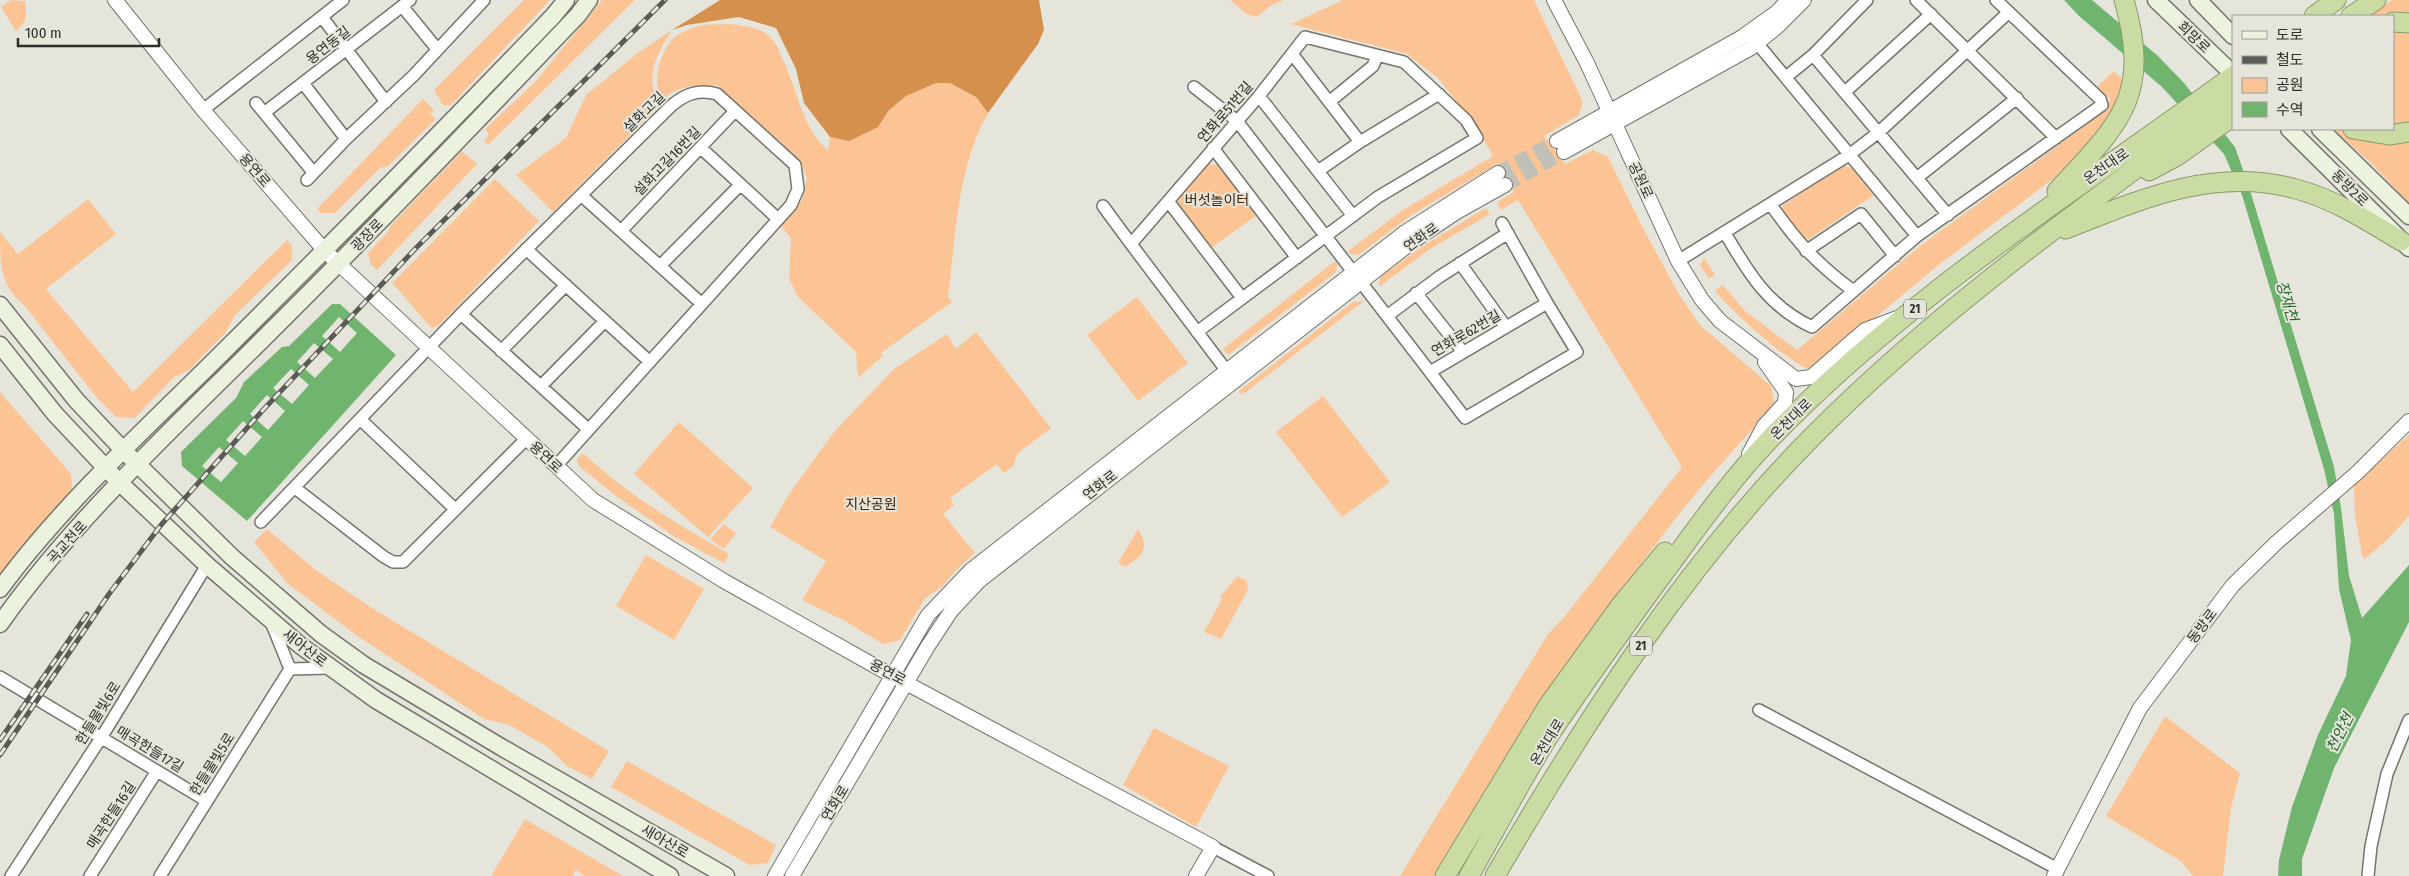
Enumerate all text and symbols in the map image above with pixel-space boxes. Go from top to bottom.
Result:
scale bar [18,15,159,47]
legend [2232,15,2394,130]
street label: 희망로 [2174,18,2214,57]
street label: 용연동길 [303,23,354,68]
text: 100 m [25,24,62,42]
text: 도로 [2276,26,2304,44]
text: 철도 [2276,51,2304,69]
text: 공원 [2276,76,2304,94]
street label: 연화로51번길 [1194,78,1257,146]
street label: 설화고길 [620,88,669,136]
text: 수역 [2276,101,2304,119]
street label: 설화고길16번길 [630,123,705,200]
street label: 온천대로 [2080,145,2132,188]
street label: 용연로 [236,150,274,191]
street label: 공원로 [1625,159,1656,201]
street label: 동방2로 [2328,166,2372,210]
park label: 버섯놀이터 [1185,192,1249,209]
street label: 광장로 [348,215,387,255]
street label: 연화로 [1401,219,1442,255]
water label: 장재천 [2272,279,2302,326]
road number: 21 [1904,300,1926,318]
street label: 연화로62번길 [1428,307,1504,360]
street label: 온천대로 [1767,395,1816,444]
street label: 용연로 [526,438,566,477]
street label: 연화로 [1080,467,1121,504]
park label: 지산공원 [845,496,897,513]
street label: 곡교천로 [44,517,91,567]
street label: 동방로 [2184,606,2221,647]
street label: 새아산로 [279,626,330,671]
road number: 21 [1630,636,1652,656]
street label: 용연로 [867,656,909,689]
street label: 한들물빛6로 [72,678,125,748]
water label: 천안천 [2323,709,2358,756]
street label: 온천대로 [1527,716,1568,769]
street label: 매곡한들17길 [113,723,186,776]
street label: 한들물빛5로 [186,730,238,799]
street label: 매곡한들16길 [83,778,139,852]
street label: 연화로 [818,782,853,824]
street label: 새아산로 [638,821,691,862]

